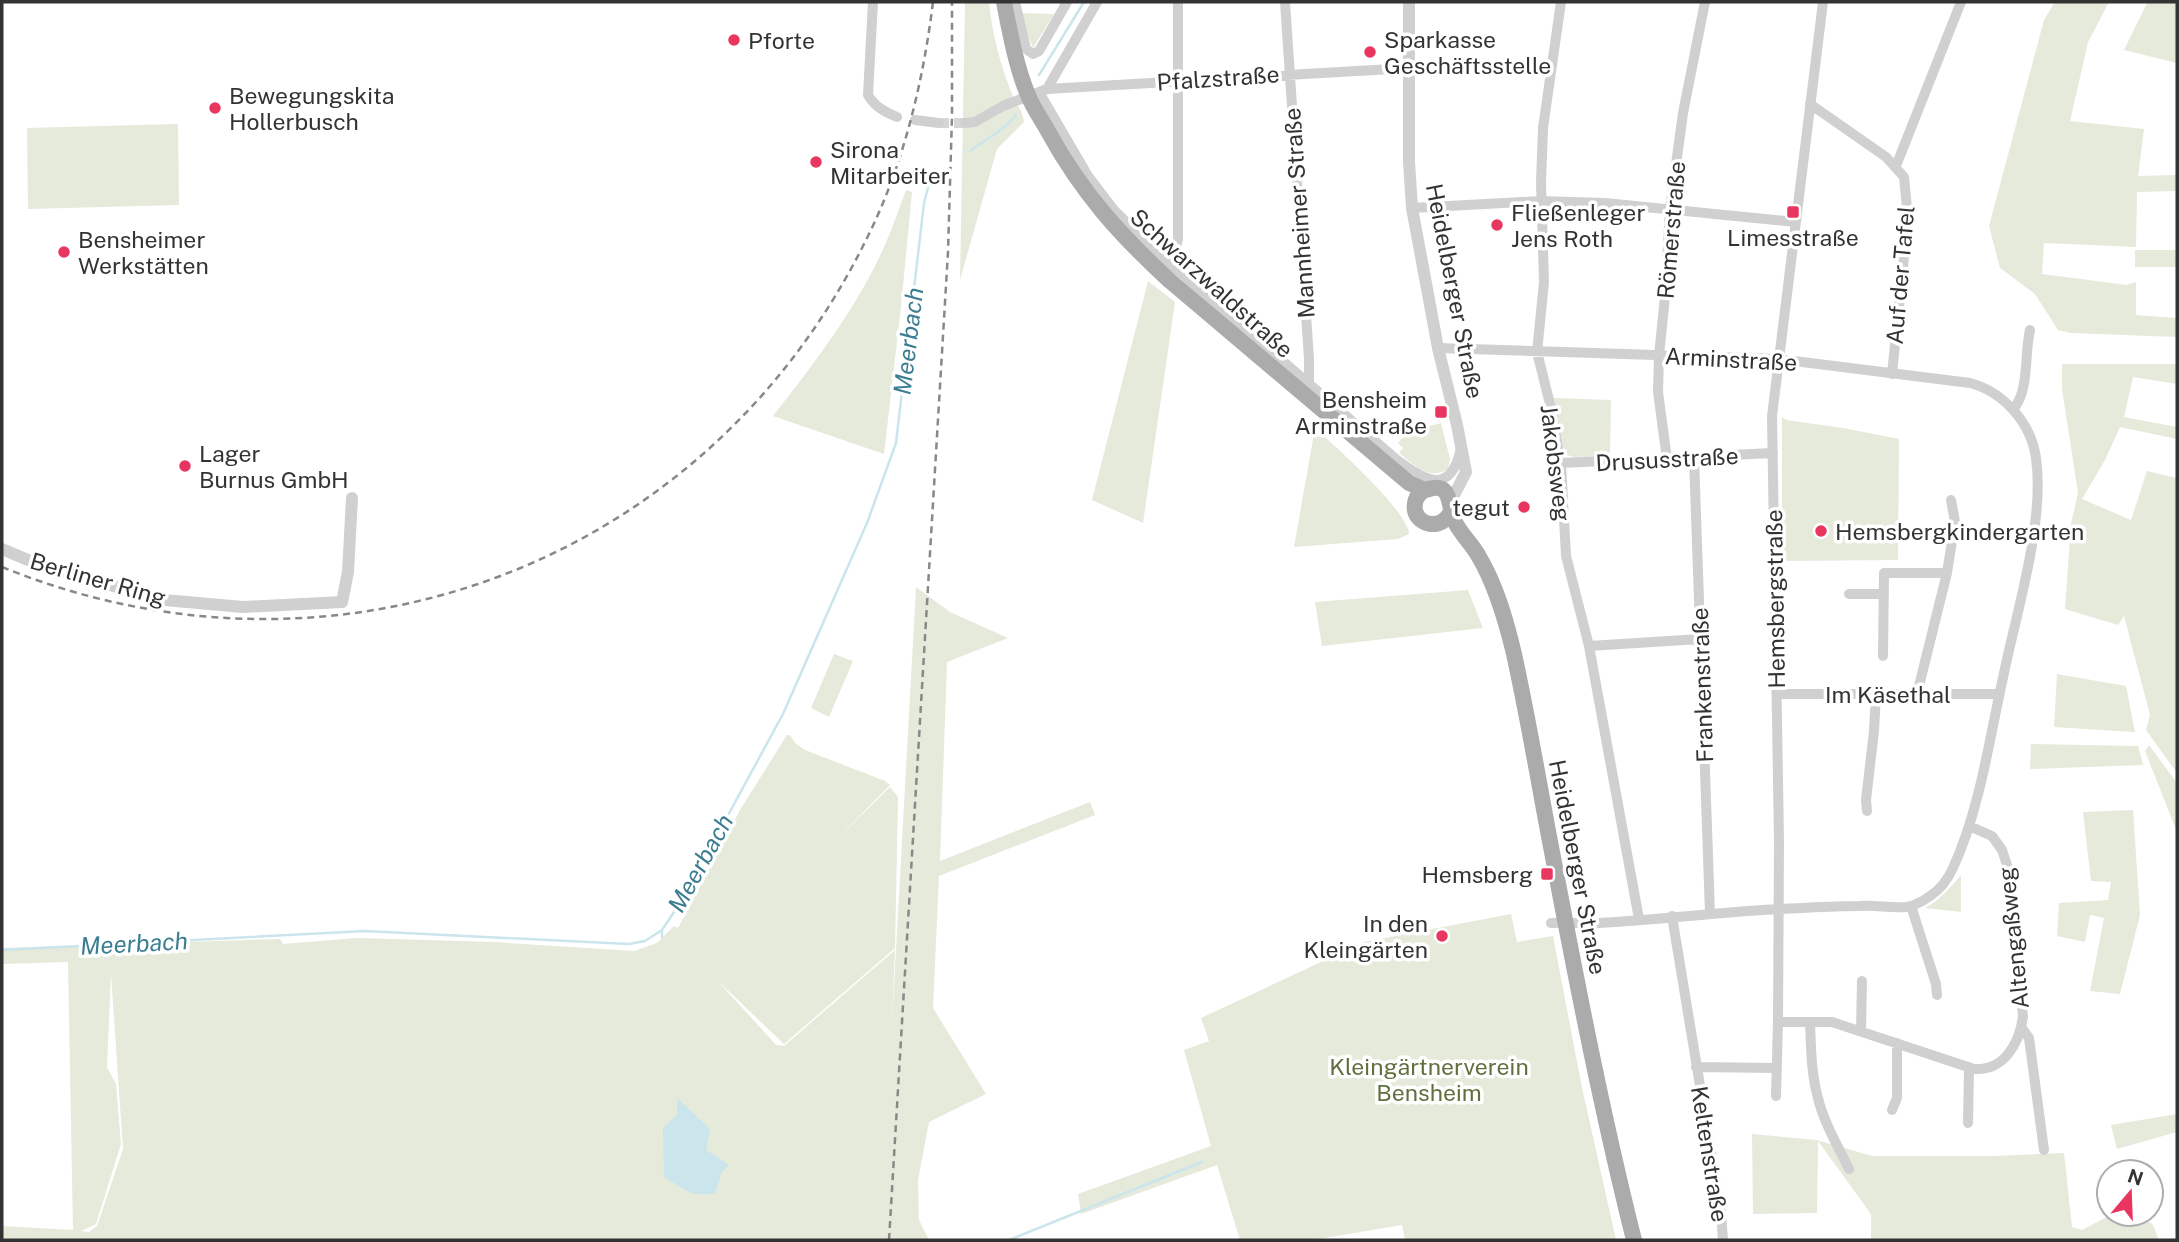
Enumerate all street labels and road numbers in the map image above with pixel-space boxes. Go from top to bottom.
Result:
street label: Pfalzstraße [1156,60,1280,96]
street label: Mannheimer Straße [1278,107,1320,319]
street label: Römerstraße [1652,160,1690,300]
street label: Heidelberger Straße [1421,181,1489,401]
street label: Schwarzwaldstraße [1125,203,1299,363]
street label: Auf der Tafel [1881,205,1919,345]
street label: Arminstraße [1664,342,1798,376]
street label: Jakobsweg [1535,403,1577,523]
street label: Drususstraße [1595,442,1739,476]
street label: Hemsbergstraße [1760,509,1790,689]
street label: Berliner Ring [27,547,169,611]
street label: Frankenstraße [1686,607,1718,763]
street label: Im Käsethal [1825,681,1951,708]
street label: Heidelberger Straße [1544,757,1612,977]
street label: Altengaßweg [1992,866,2034,1010]
street label: Keltenstraße [1686,1084,1734,1224]

